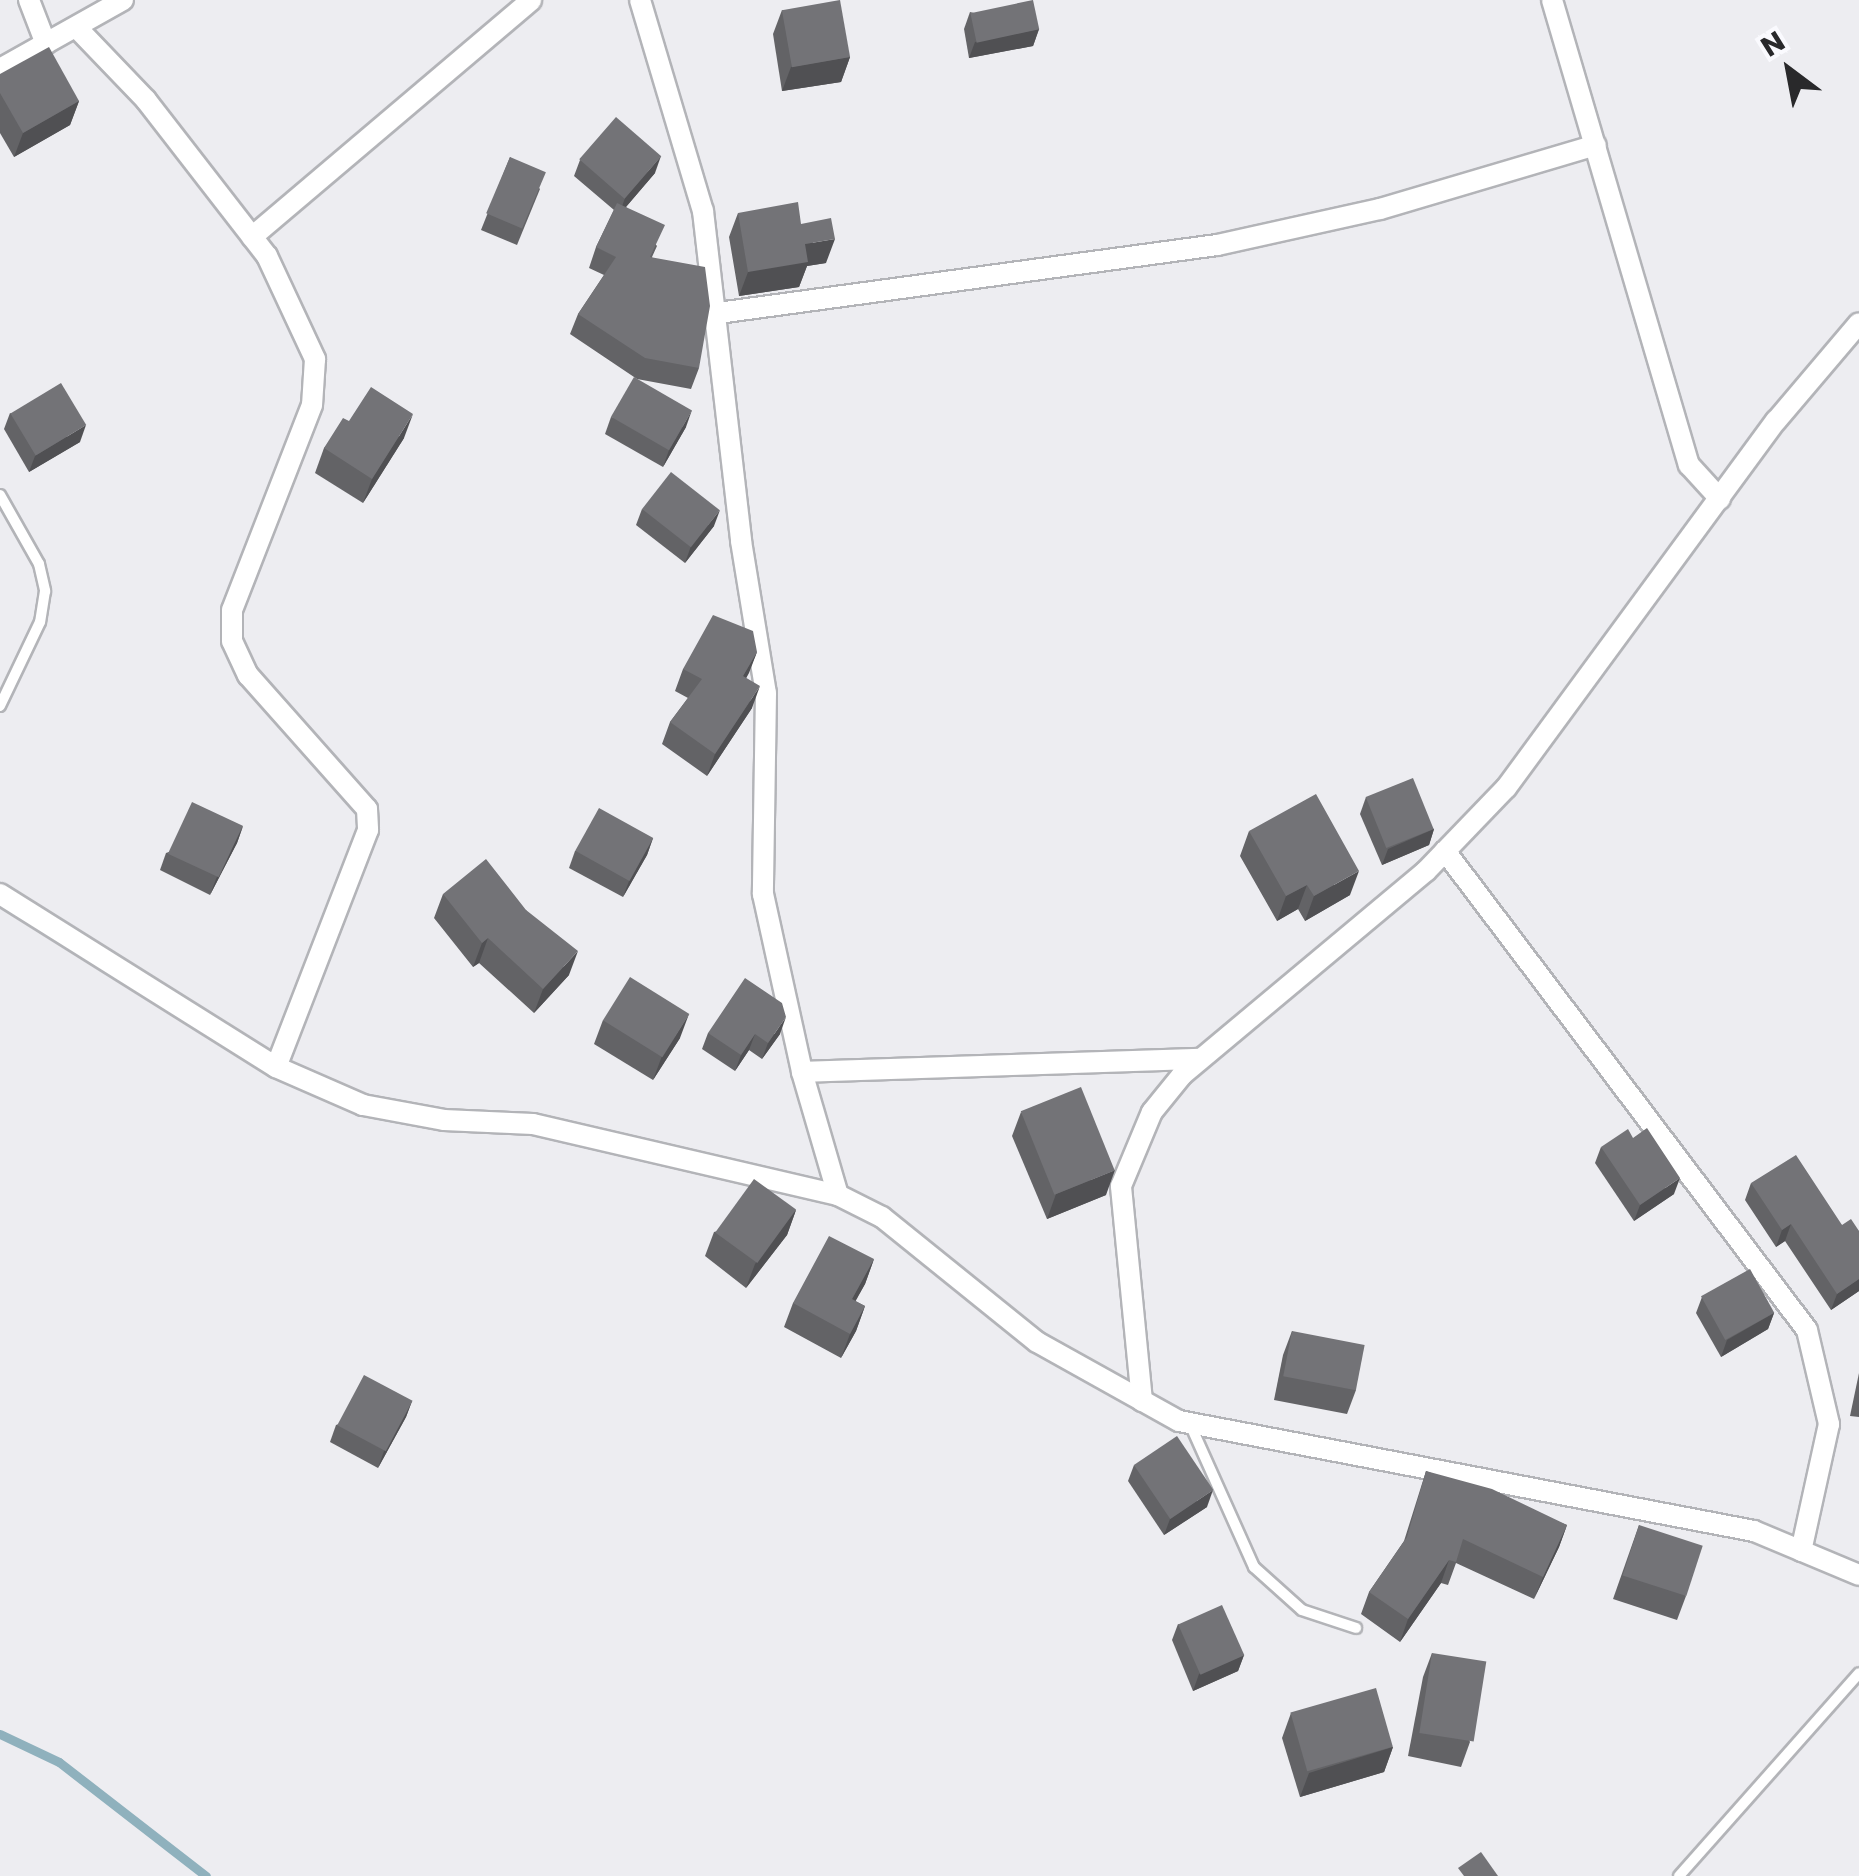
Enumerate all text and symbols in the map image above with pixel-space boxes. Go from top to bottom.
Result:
north arrow [1739,20,1839,120]
text: N [1754,22,1792,66]

